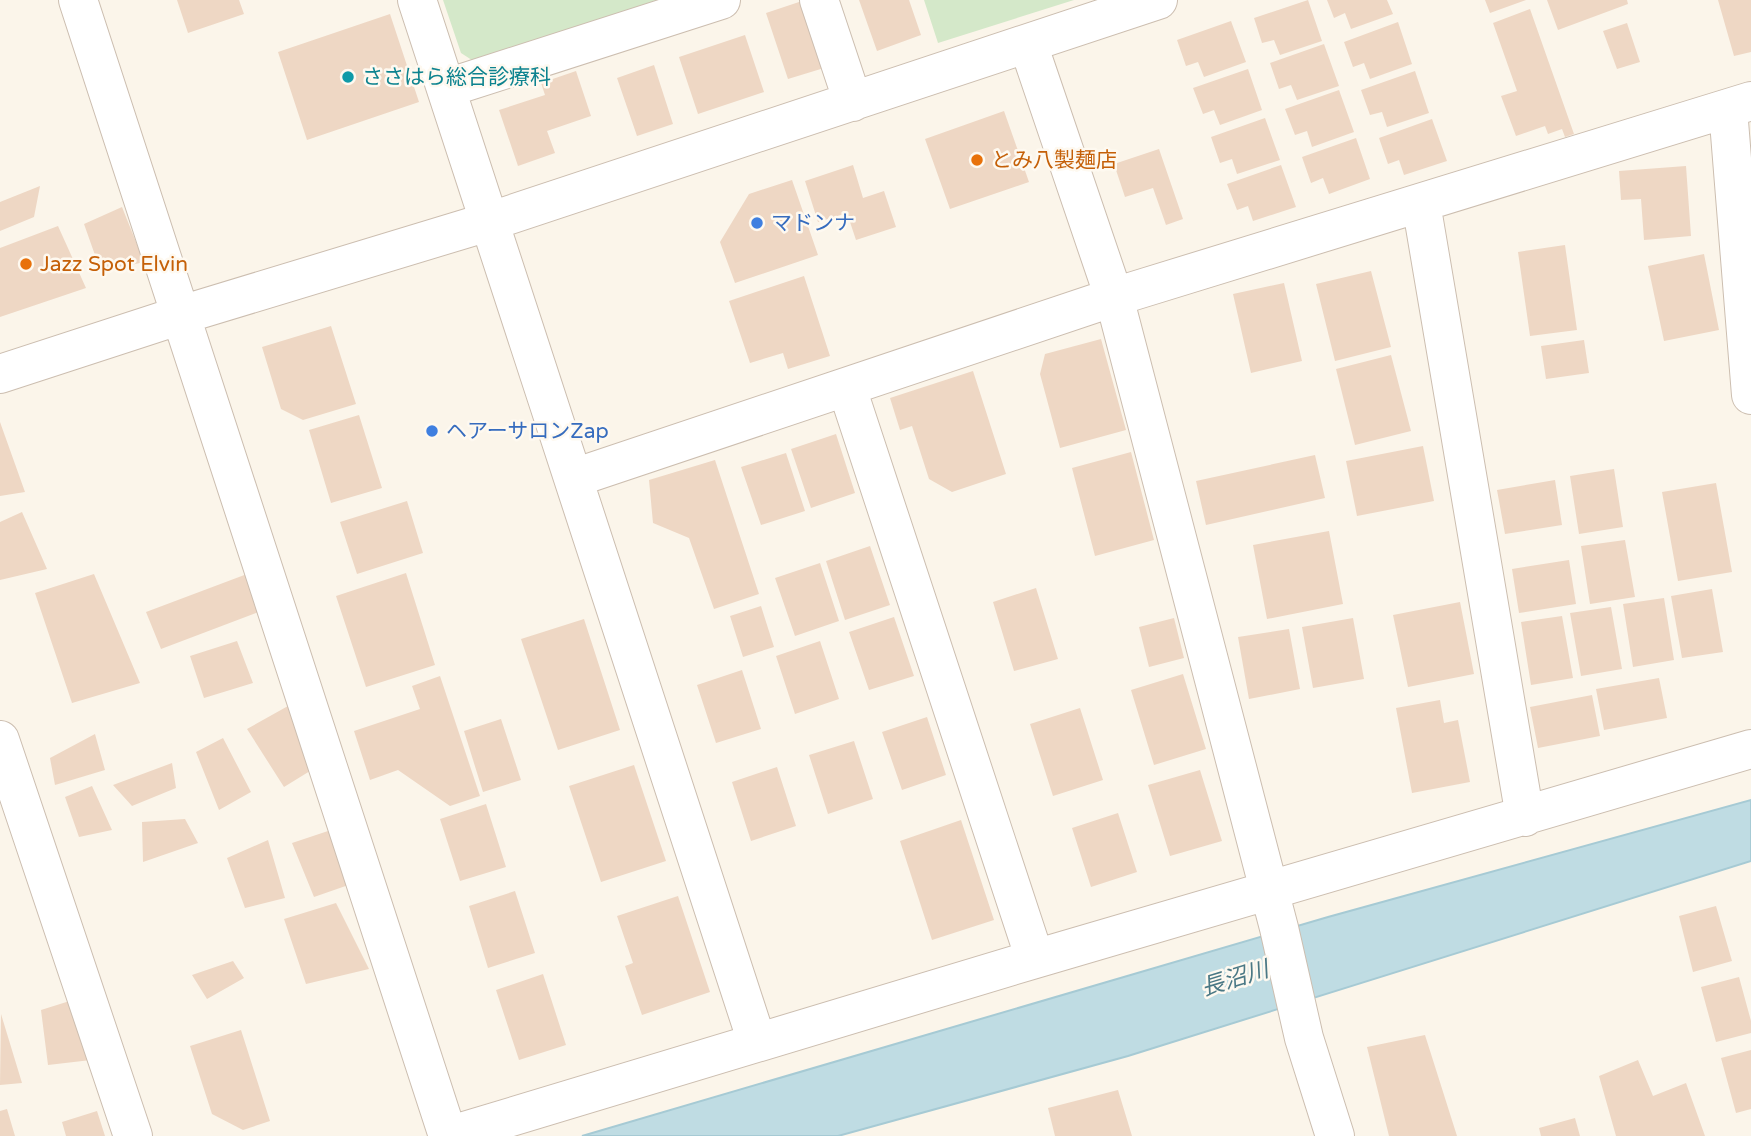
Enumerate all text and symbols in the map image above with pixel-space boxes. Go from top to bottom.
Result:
place label: ささはら総合診療科 [362,65,551,90]
marker: ささはら総合診療科 [340,69,356,85]
place label: とみ八製麺店 [991,148,1117,173]
marker: とみ八製麺店 [969,152,985,168]
place label: マドンナ [771,211,855,236]
marker: マドンナ [749,215,765,231]
place label: Jazz Spot Elvin [40,252,188,277]
marker: Jazz Spot Elvin [18,256,34,272]
place label: ヘアーサロンZap [446,419,609,444]
marker: ヘアーサロンZap [424,423,440,439]
water label: 長沼川 [1198,955,1275,1002]

